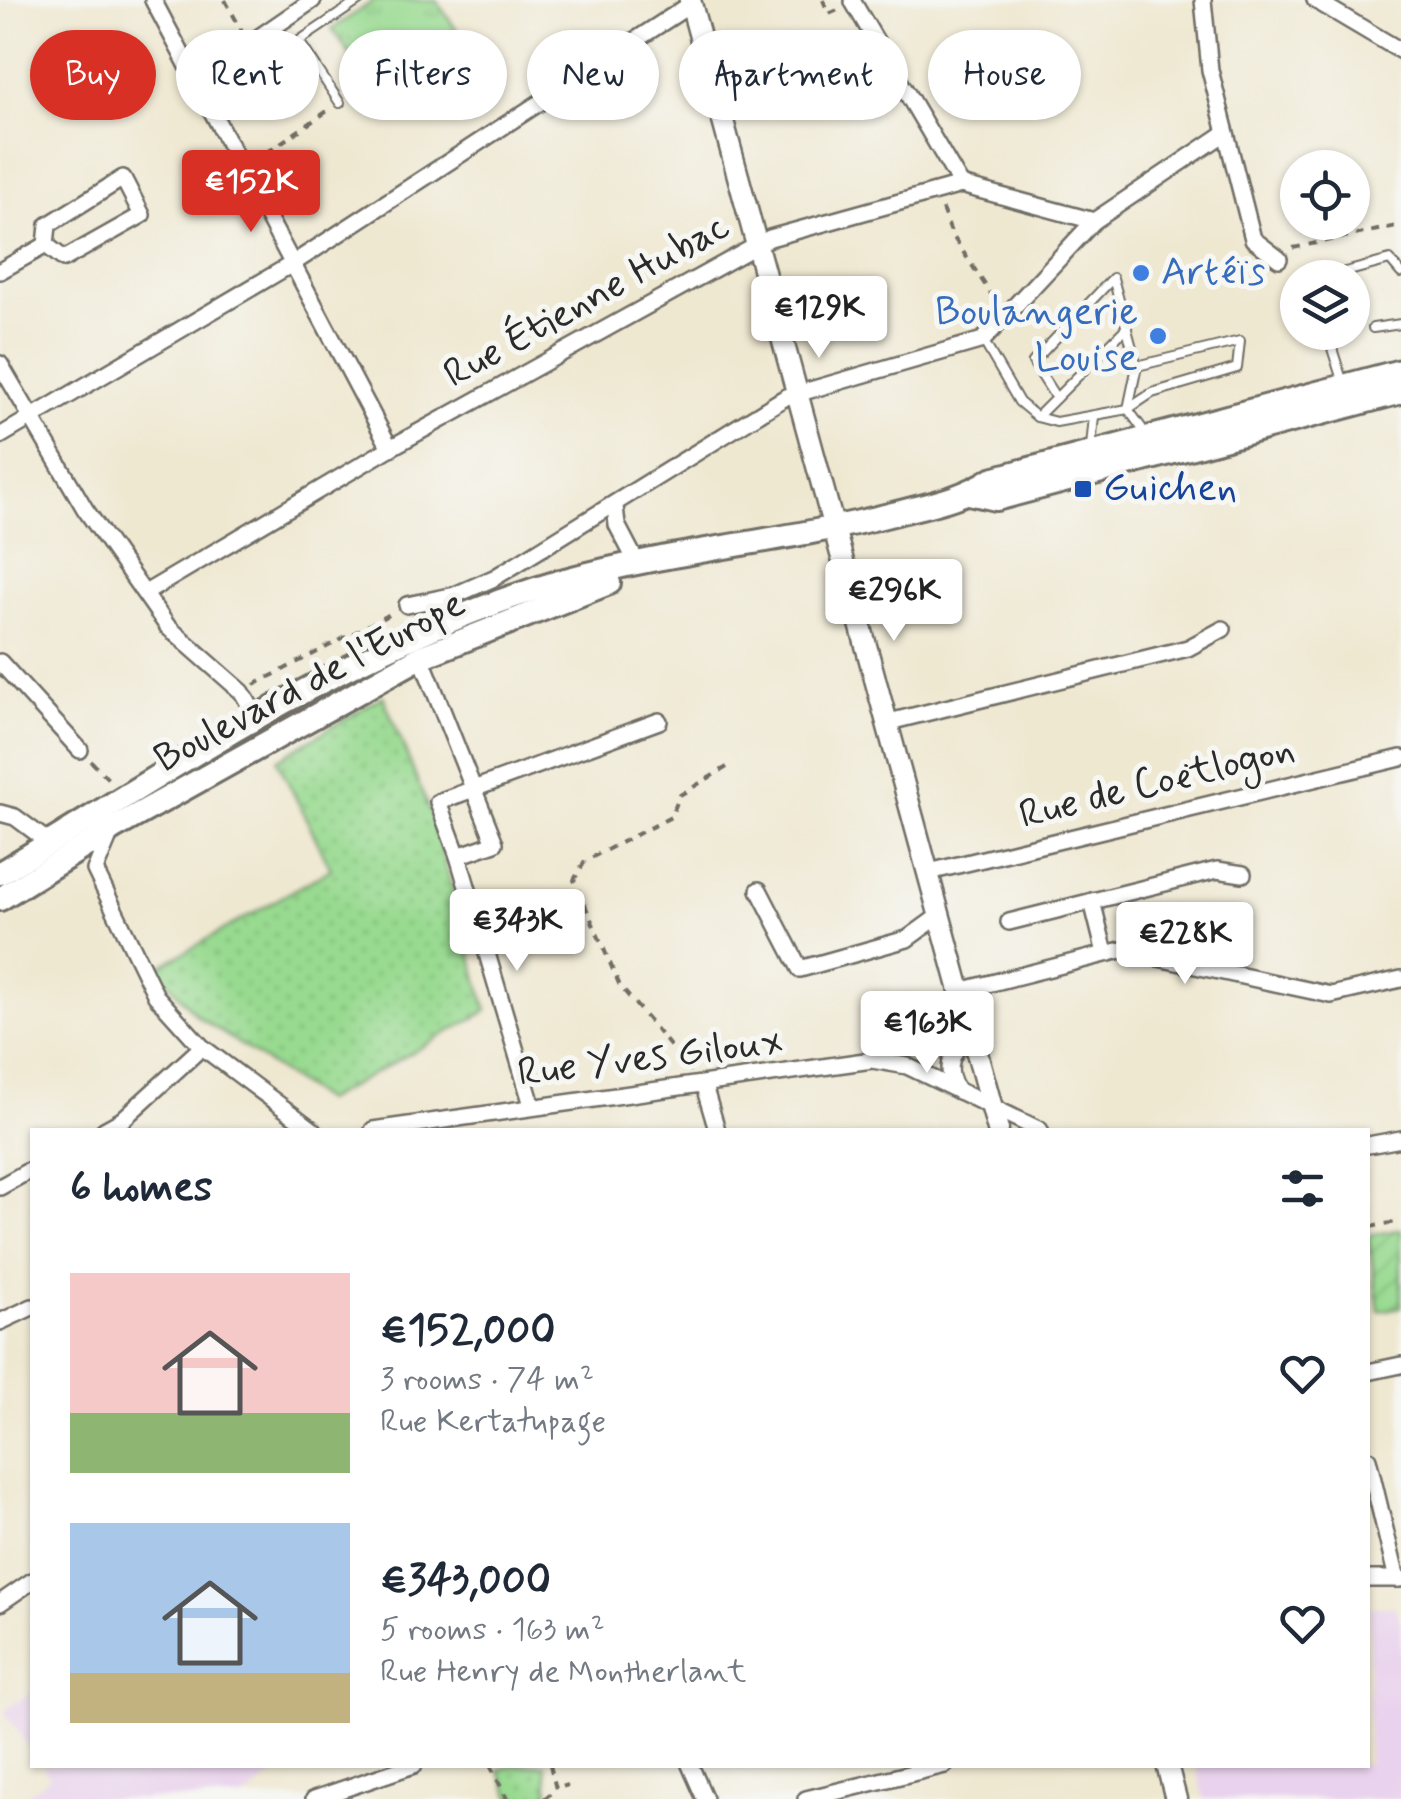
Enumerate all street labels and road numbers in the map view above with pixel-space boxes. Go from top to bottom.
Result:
street label: Rue Étienne Hubac [434,200,739,401]
street label: Boulevard de l'Europe [146,578,474,786]
street label: Rue de Coëtlogon [1014,724,1301,845]
street label: Rue Yves Giloux [515,1016,785,1100]

